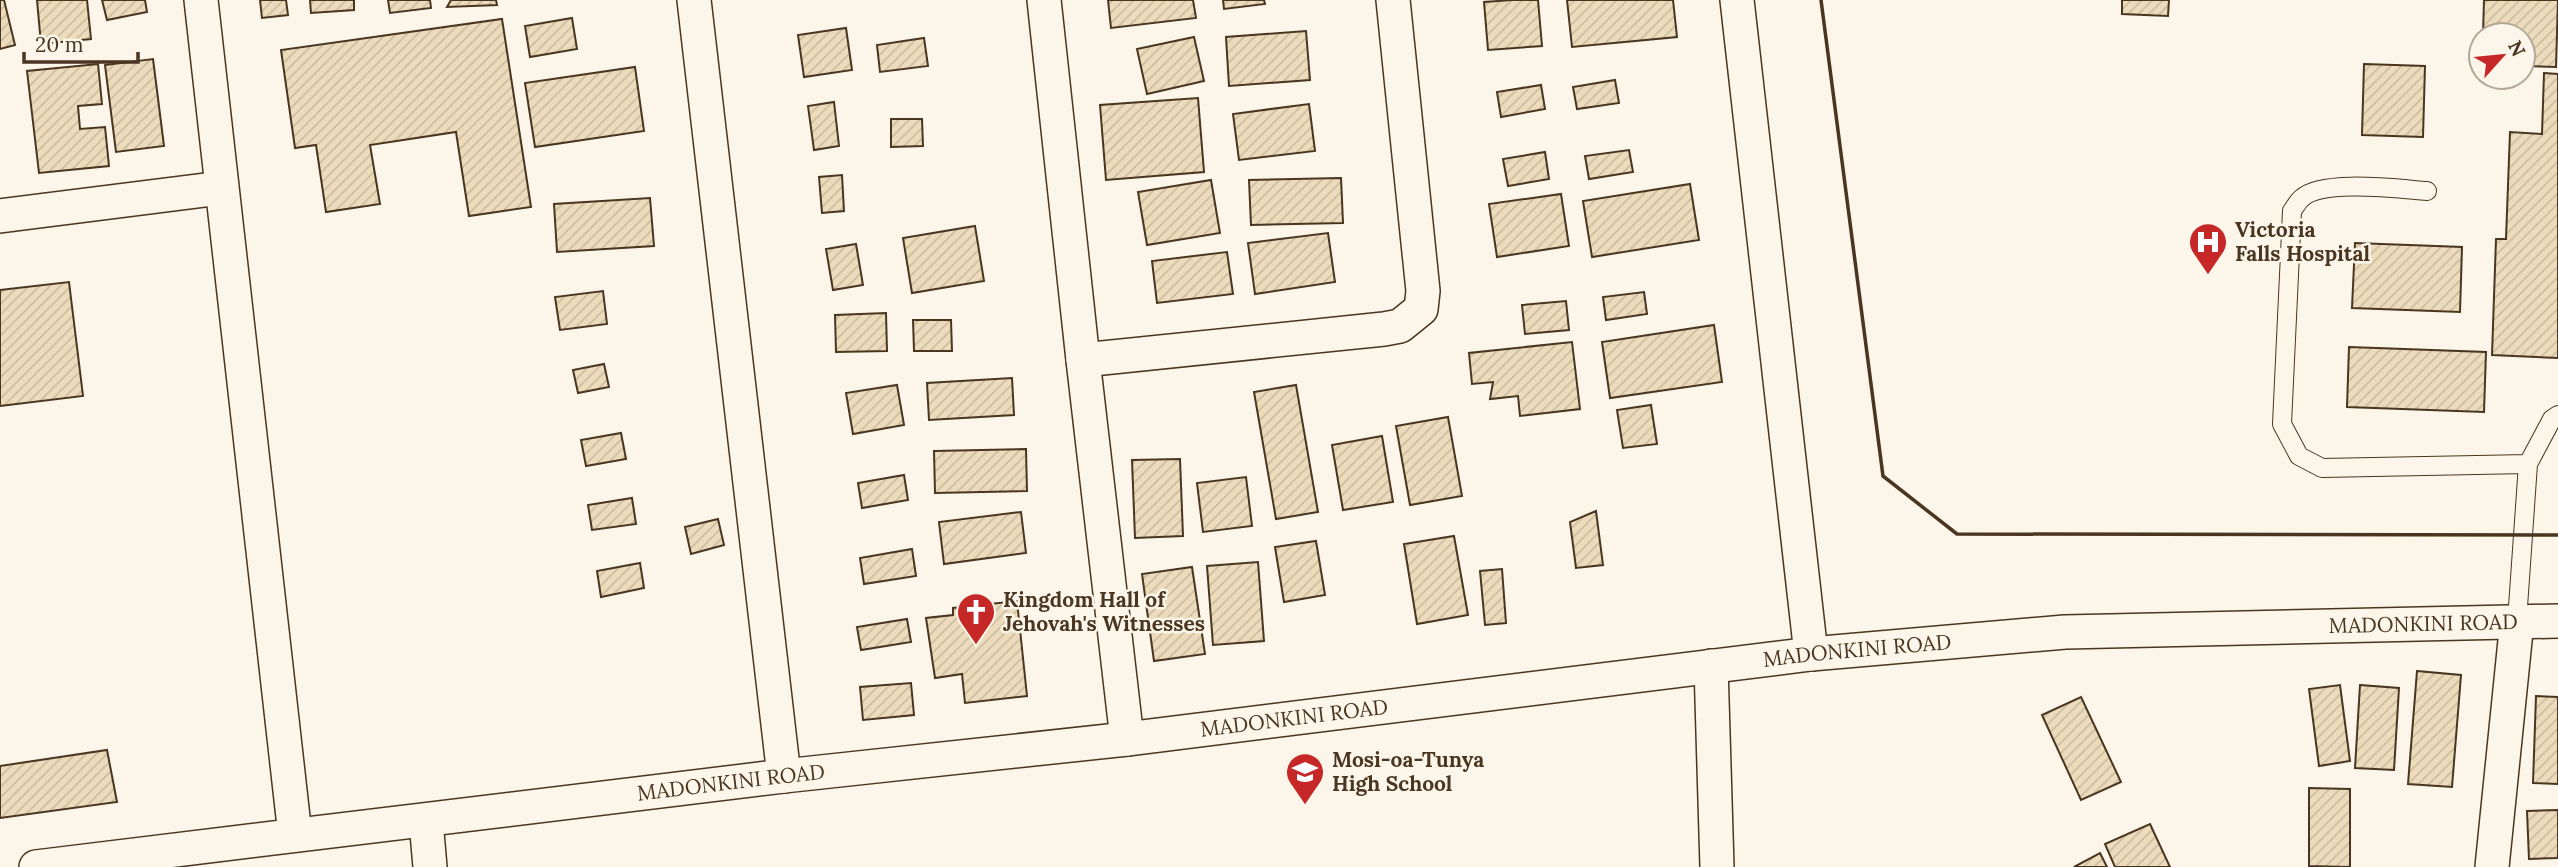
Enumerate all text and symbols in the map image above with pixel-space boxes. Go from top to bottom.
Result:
scale bar [24,21,138,65]
north arrow [2467,21,2537,91]
text: 20 m [35,31,84,58]
text: N [2503,36,2531,61]
place label: Victoria Falls Hospital [2235,216,2370,267]
hospital icon: Victoria Falls Hospital [2187,221,2229,276]
place label: Kingdom Hall of Jehovah's Witnesses [1003,586,1205,637]
church icon: Kingdom Hall of Jehovah's Witnesses [955,591,997,646]
street label: MADONKINI ROAD [2328,608,2518,639]
street label: MADONKINI ROAD [1761,628,1952,673]
street label: MADONKINI ROAD [1199,693,1390,743]
place label: Mosi-oa-Tunya High School [1332,746,1484,797]
school or university icon: Mosi-oa-Tunya High School [1284,751,1326,806]
street label: MADONKINI ROAD [635,758,826,807]

